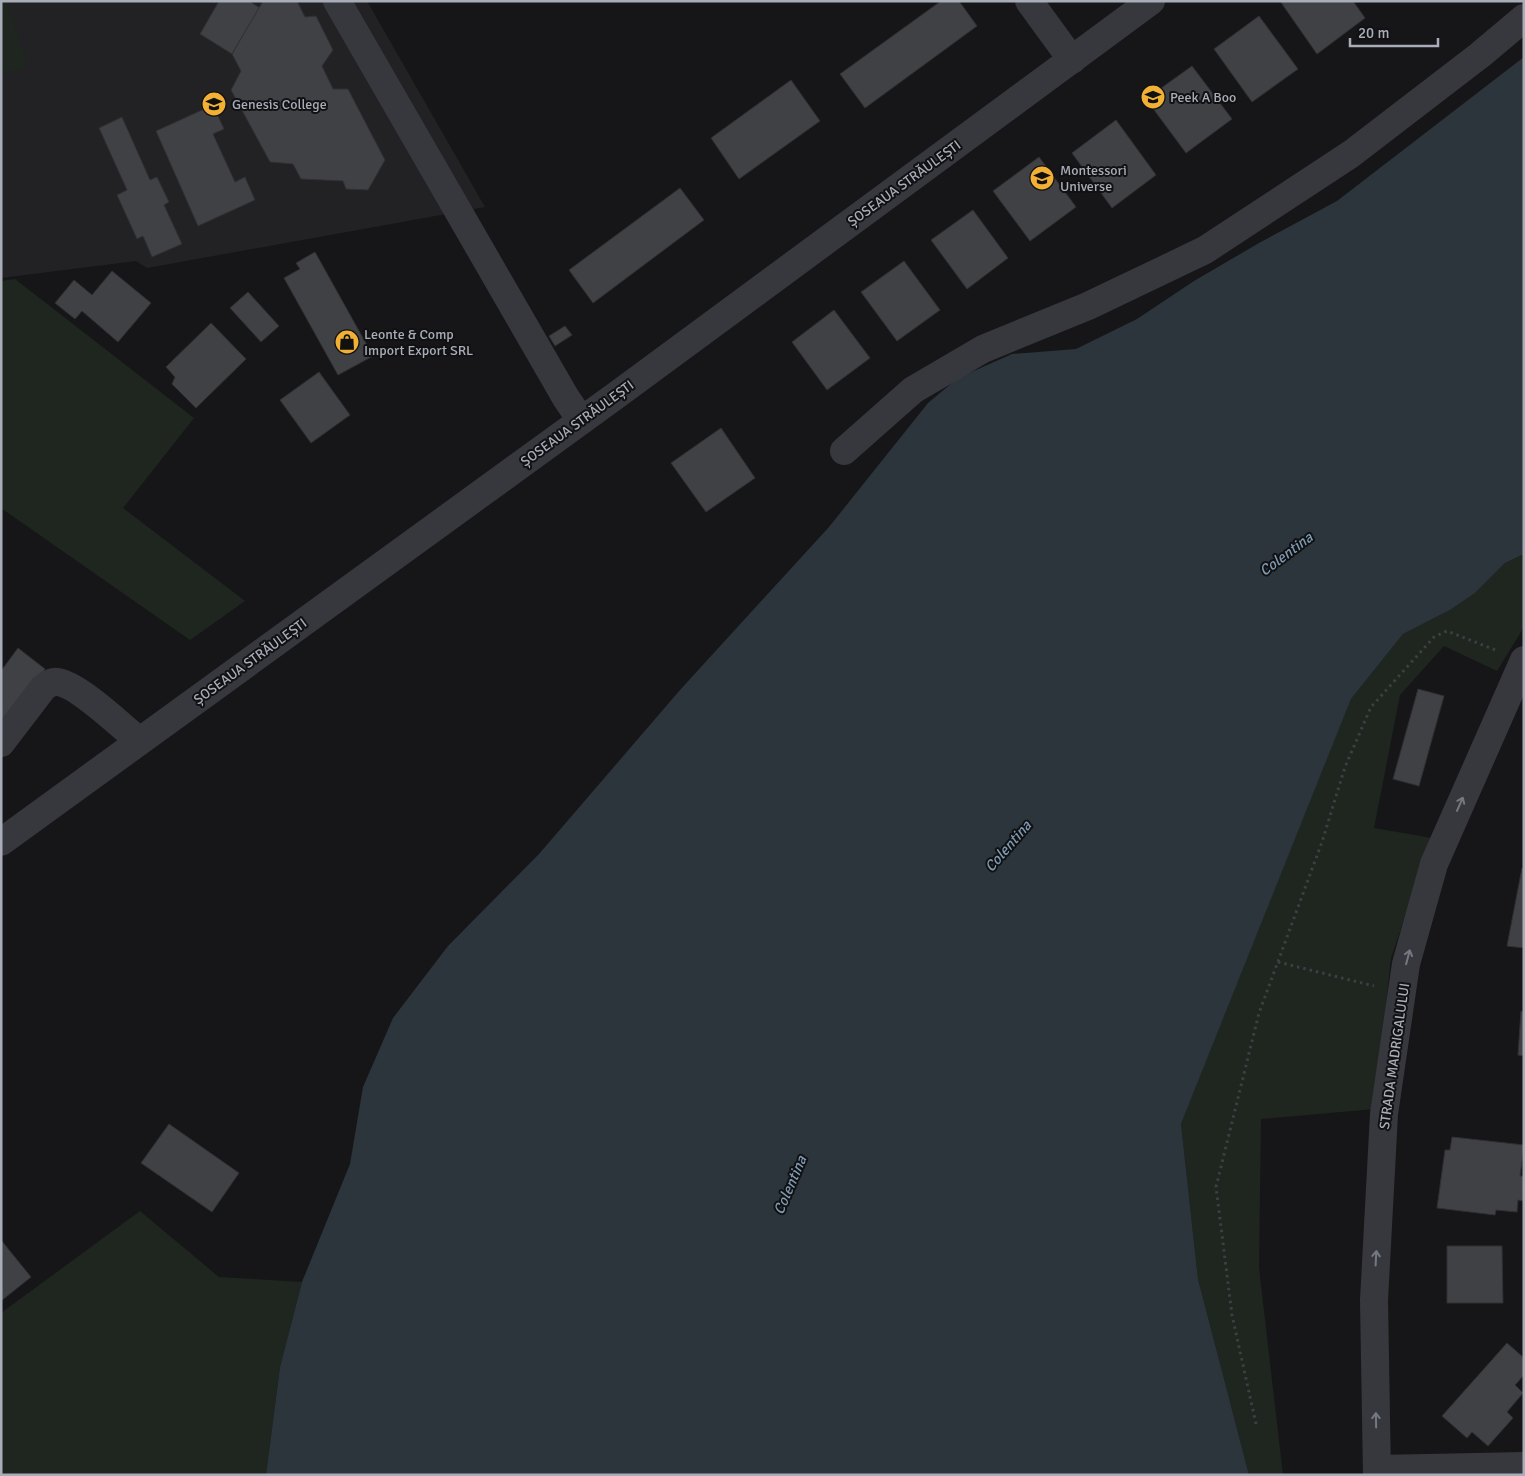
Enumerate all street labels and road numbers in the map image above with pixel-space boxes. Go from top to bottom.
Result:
street label: ȘOSEAUA STRĂULEȘTI [844,137,964,230]
street label: ȘOSEAUA STRĂULEȘTI [517,377,637,470]
street label: ȘOSEAUA STRĂULEȘTI [190,615,310,708]
street label: STRADA MADRIGALULUI [1376,982,1413,1130]

